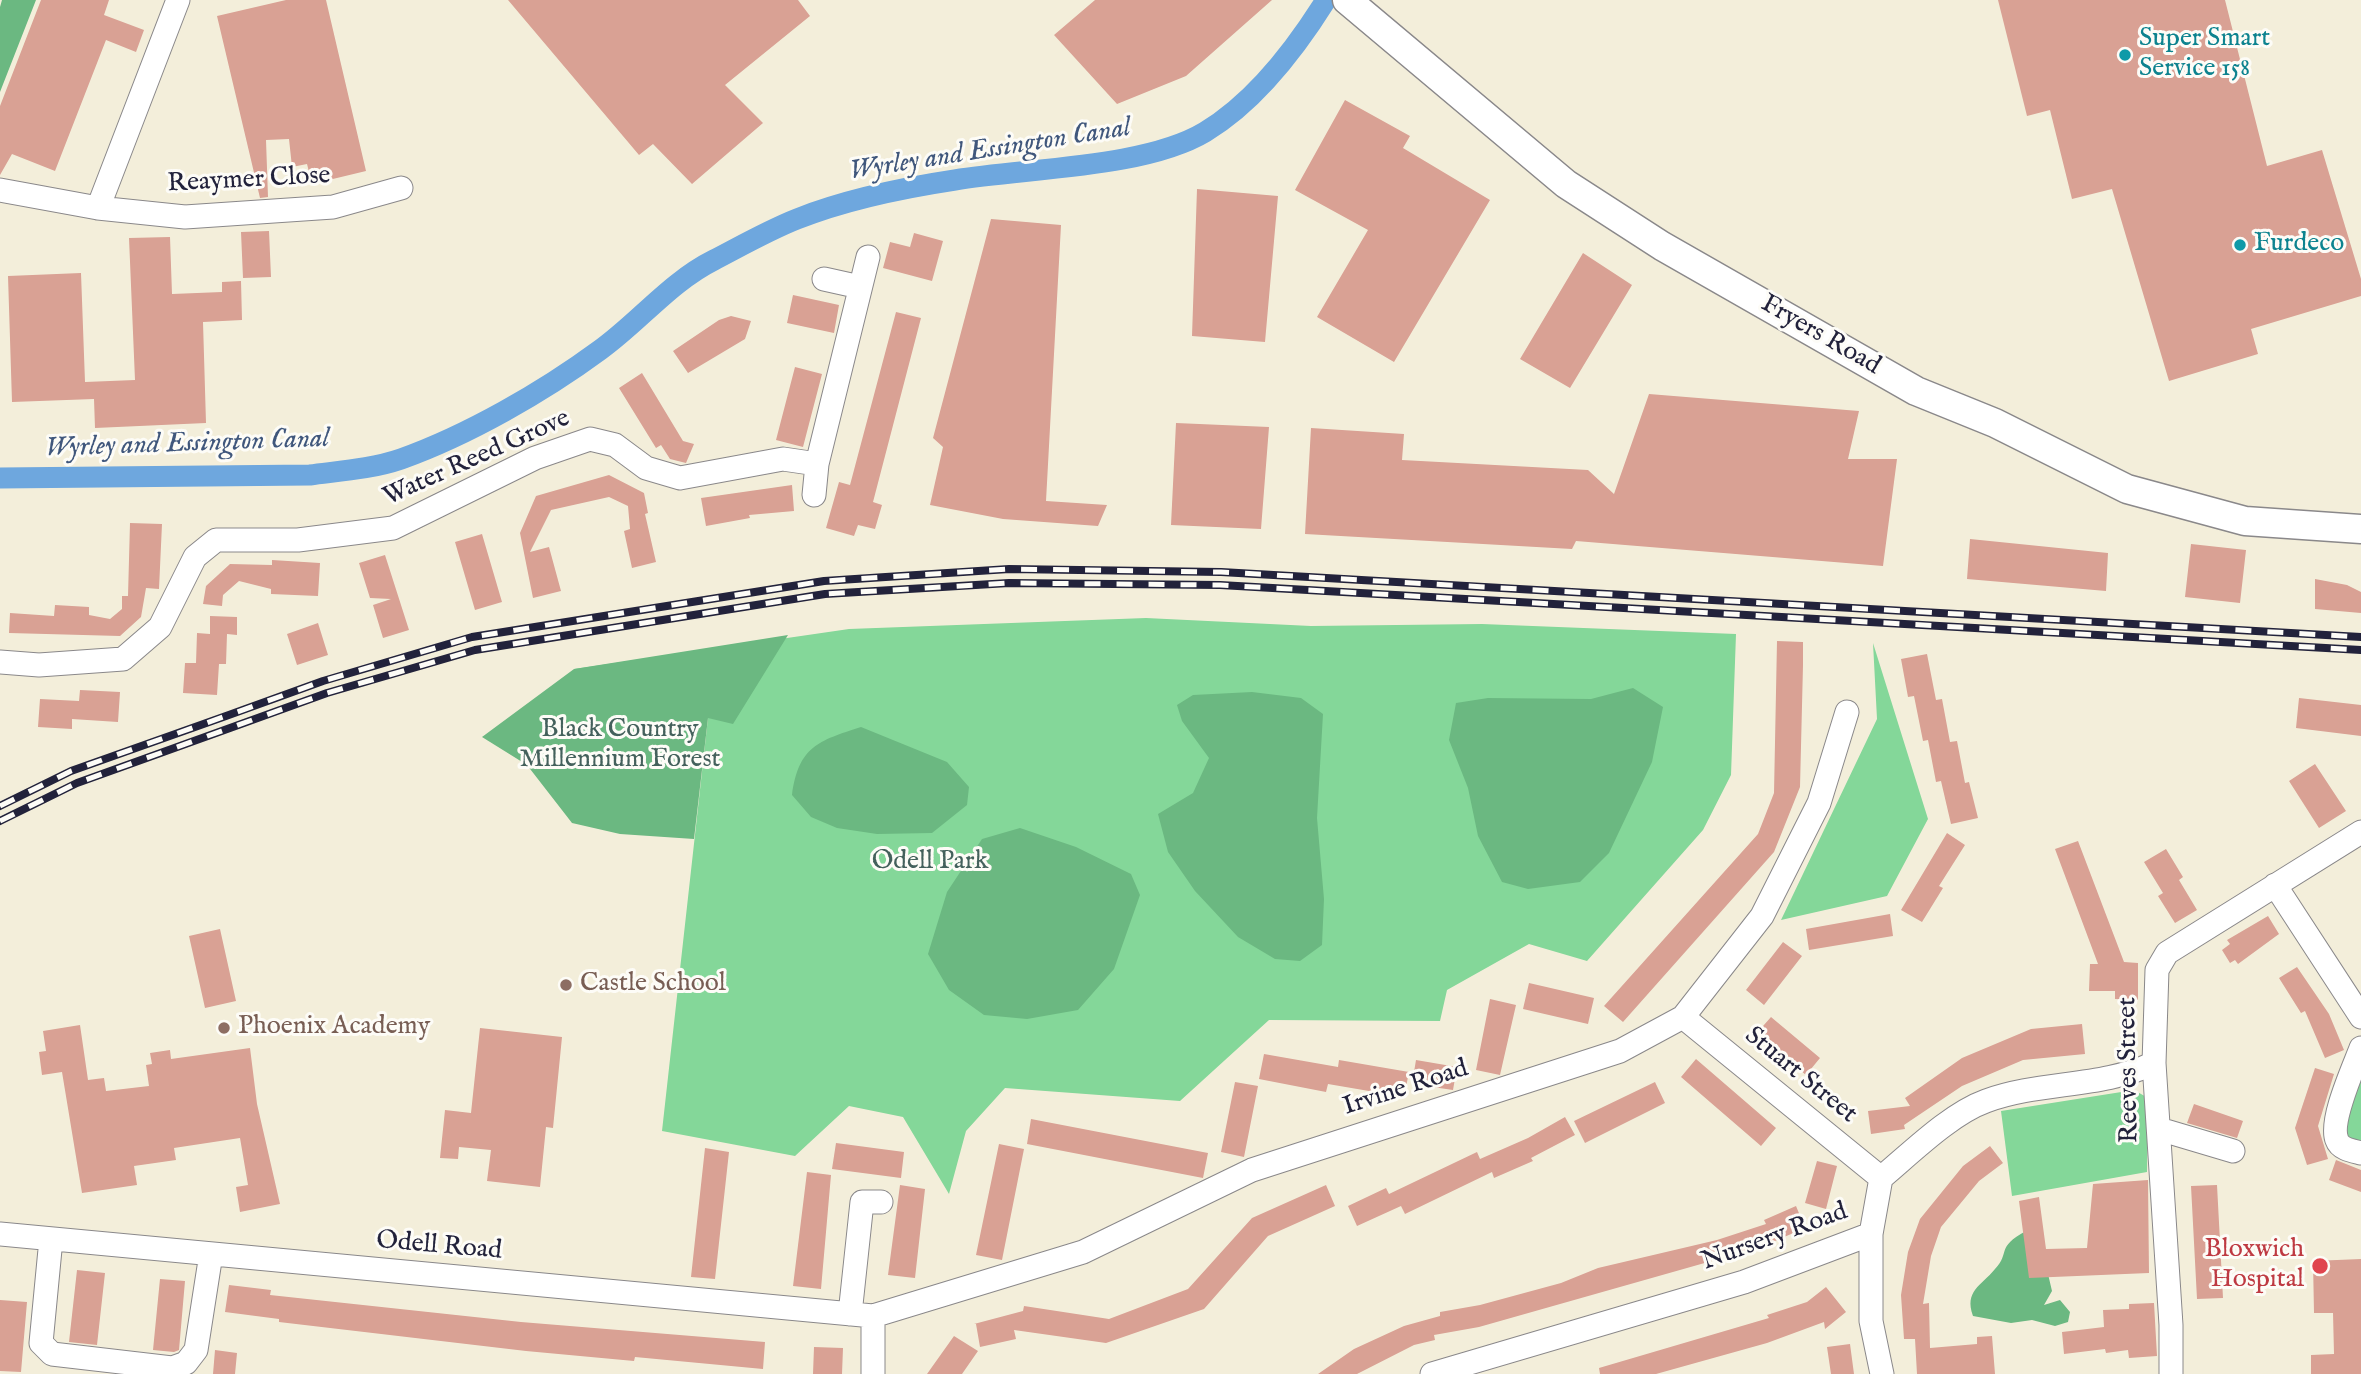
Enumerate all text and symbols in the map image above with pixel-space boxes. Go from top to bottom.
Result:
place label: Super Smart Service 158 [2139,24,2270,86]
marker: Super Smart Service 158 [2117,47,2133,63]
water label: Wyrley and Essington Canal [847,112,1133,190]
street label: Reaymer Close [167,161,331,201]
place label: Furdeco [2254,229,2344,261]
marker: Furdeco [2232,237,2248,253]
street label: Fryers Road [1755,289,1885,383]
street label: Water Reed Grove [379,404,575,514]
water label: Wyrley and Essington Canal [44,423,330,467]
park label: Black Country Millennium Forest [520,715,720,776]
park label: Odell Park [872,847,988,879]
place label: Castle School [580,969,726,1001]
marker: Castle School [558,977,574,993]
street label: Reeves Street [2113,997,2147,1143]
place label: Phoenix Academy [238,1012,430,1044]
marker: Phoenix Academy [216,1020,232,1036]
street label: Stuart Street [1737,1021,1863,1131]
street label: Irvine Road [1340,1054,1472,1124]
street label: Nursery Road [1698,1197,1852,1279]
street label: Odell Road [375,1226,503,1268]
place label: Bloxwich Hospital [2204,1235,2304,1296]
marker: Bloxwich Hospital [2310,1256,2330,1276]

